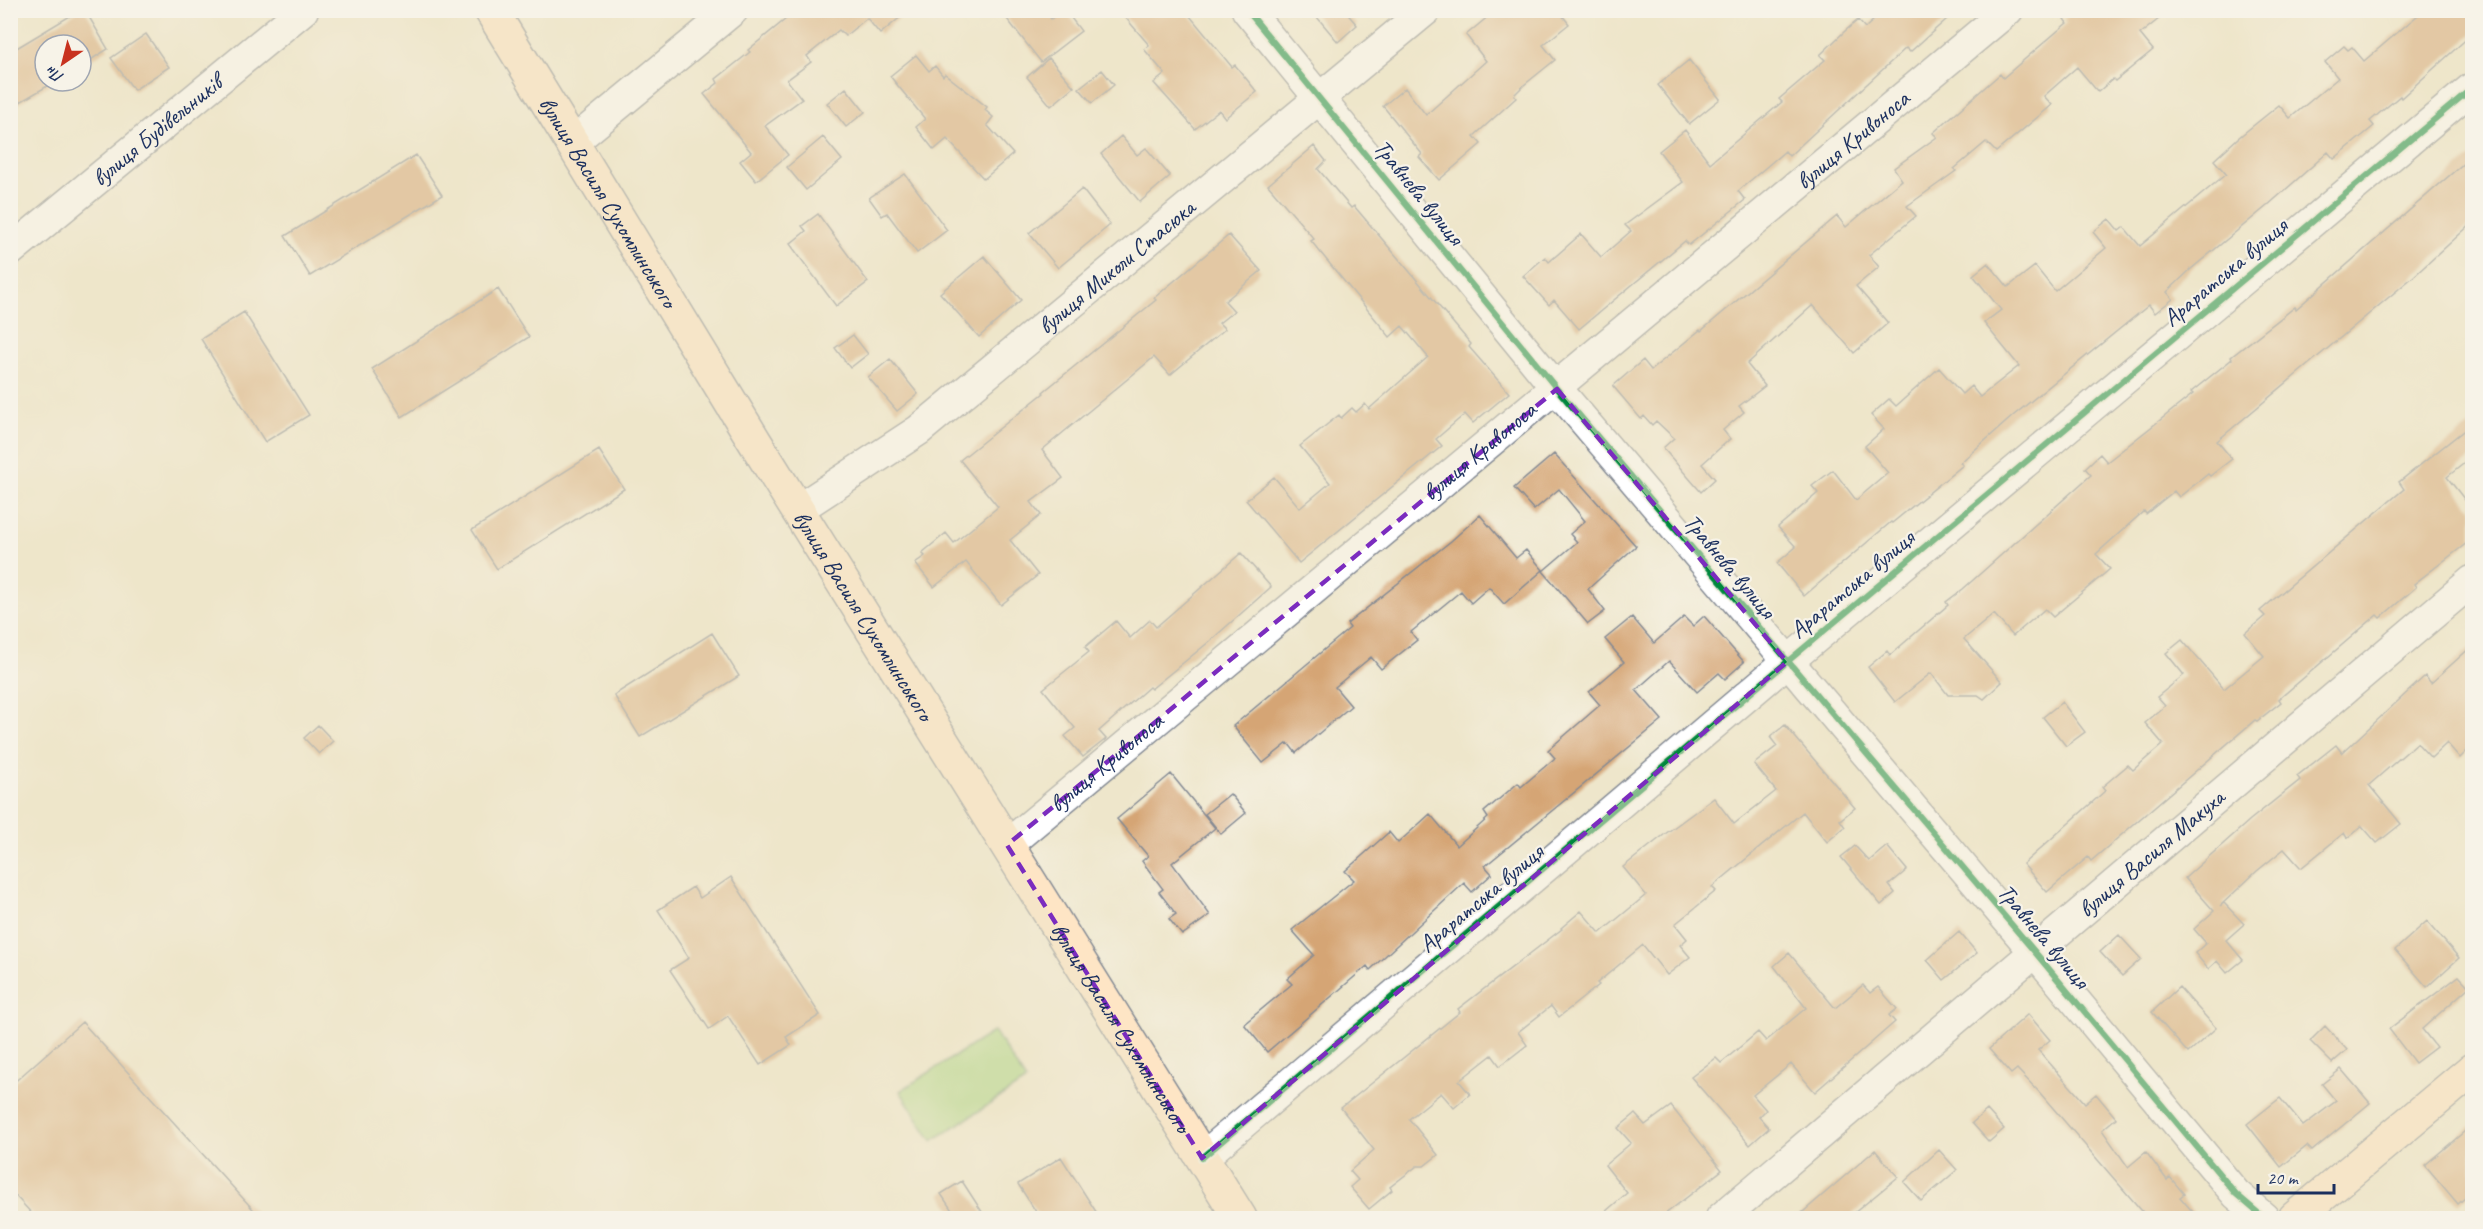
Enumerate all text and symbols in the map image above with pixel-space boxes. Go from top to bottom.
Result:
north arrow [33,33,93,93]
text: Пн [42,61,68,87]
street label: вулиця Будівельників [86,64,232,193]
street label: вулиця Кривоноса [1789,83,1917,196]
street label: вулиця Василя Сухомлинського [532,91,686,315]
street label: Травнева вулиця [1367,133,1472,252]
street label: вулиця Миколи Стасюка [1031,191,1203,341]
street label: Араратська вулиця [2156,210,2295,333]
street label: вулиця Кривоноса [1416,394,1544,507]
street label: вулиця Василя Сухомлинського [787,505,942,728]
street label: Травнева вулиця [1677,507,1784,626]
street label: Араратська вулиця [1783,522,1922,645]
street label: вулиця Кривоноса [1043,705,1170,819]
street label: вулиця Василя Макуха [2072,781,2232,924]
street label: Араратська вулиця [1412,836,1551,959]
street label: Травнева вулиця [1991,877,2098,996]
street label: вулиця Василя Сухомлинського [1044,917,1199,1141]
scale bar [2258,1157,2334,1195]
text: 20 m [2267,1167,2300,1189]

